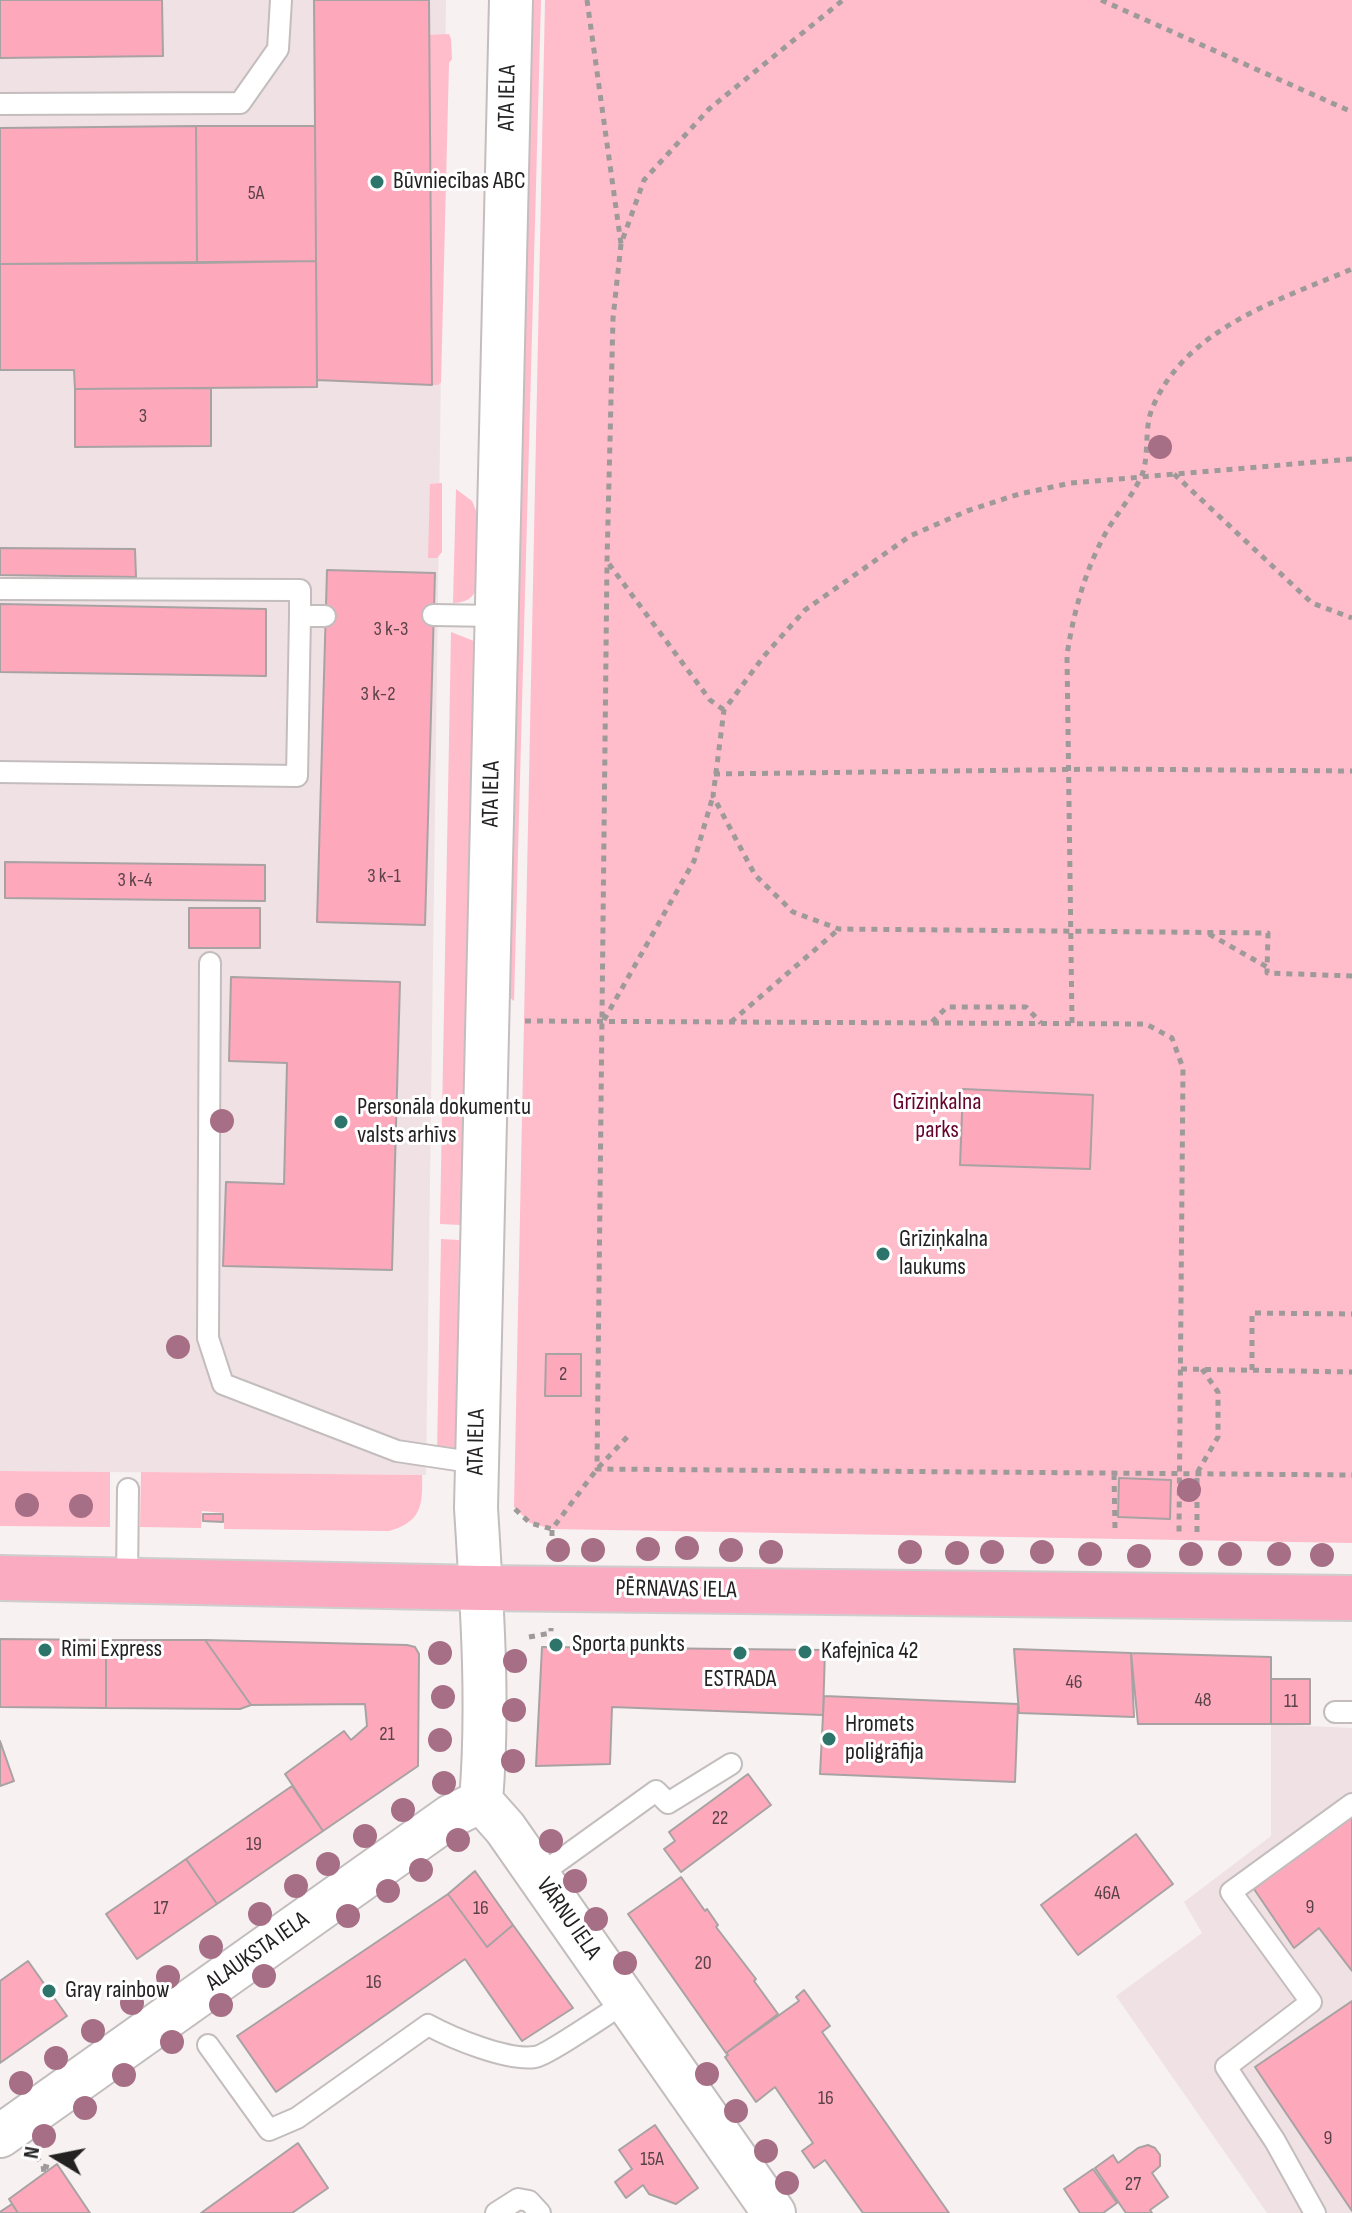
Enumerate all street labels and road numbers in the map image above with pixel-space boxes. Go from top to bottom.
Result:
street label: ATA IELA [493,65,523,131]
street label: ATA IELA [477,761,507,827]
street label: ATA IELA [462,1409,492,1475]
street label: PĒRNAVAS IELA [615,1575,737,1605]
street label: VĀRNU IELA [529,1872,607,1966]
street label: ALAUKSTA IELA [201,1906,315,1998]

